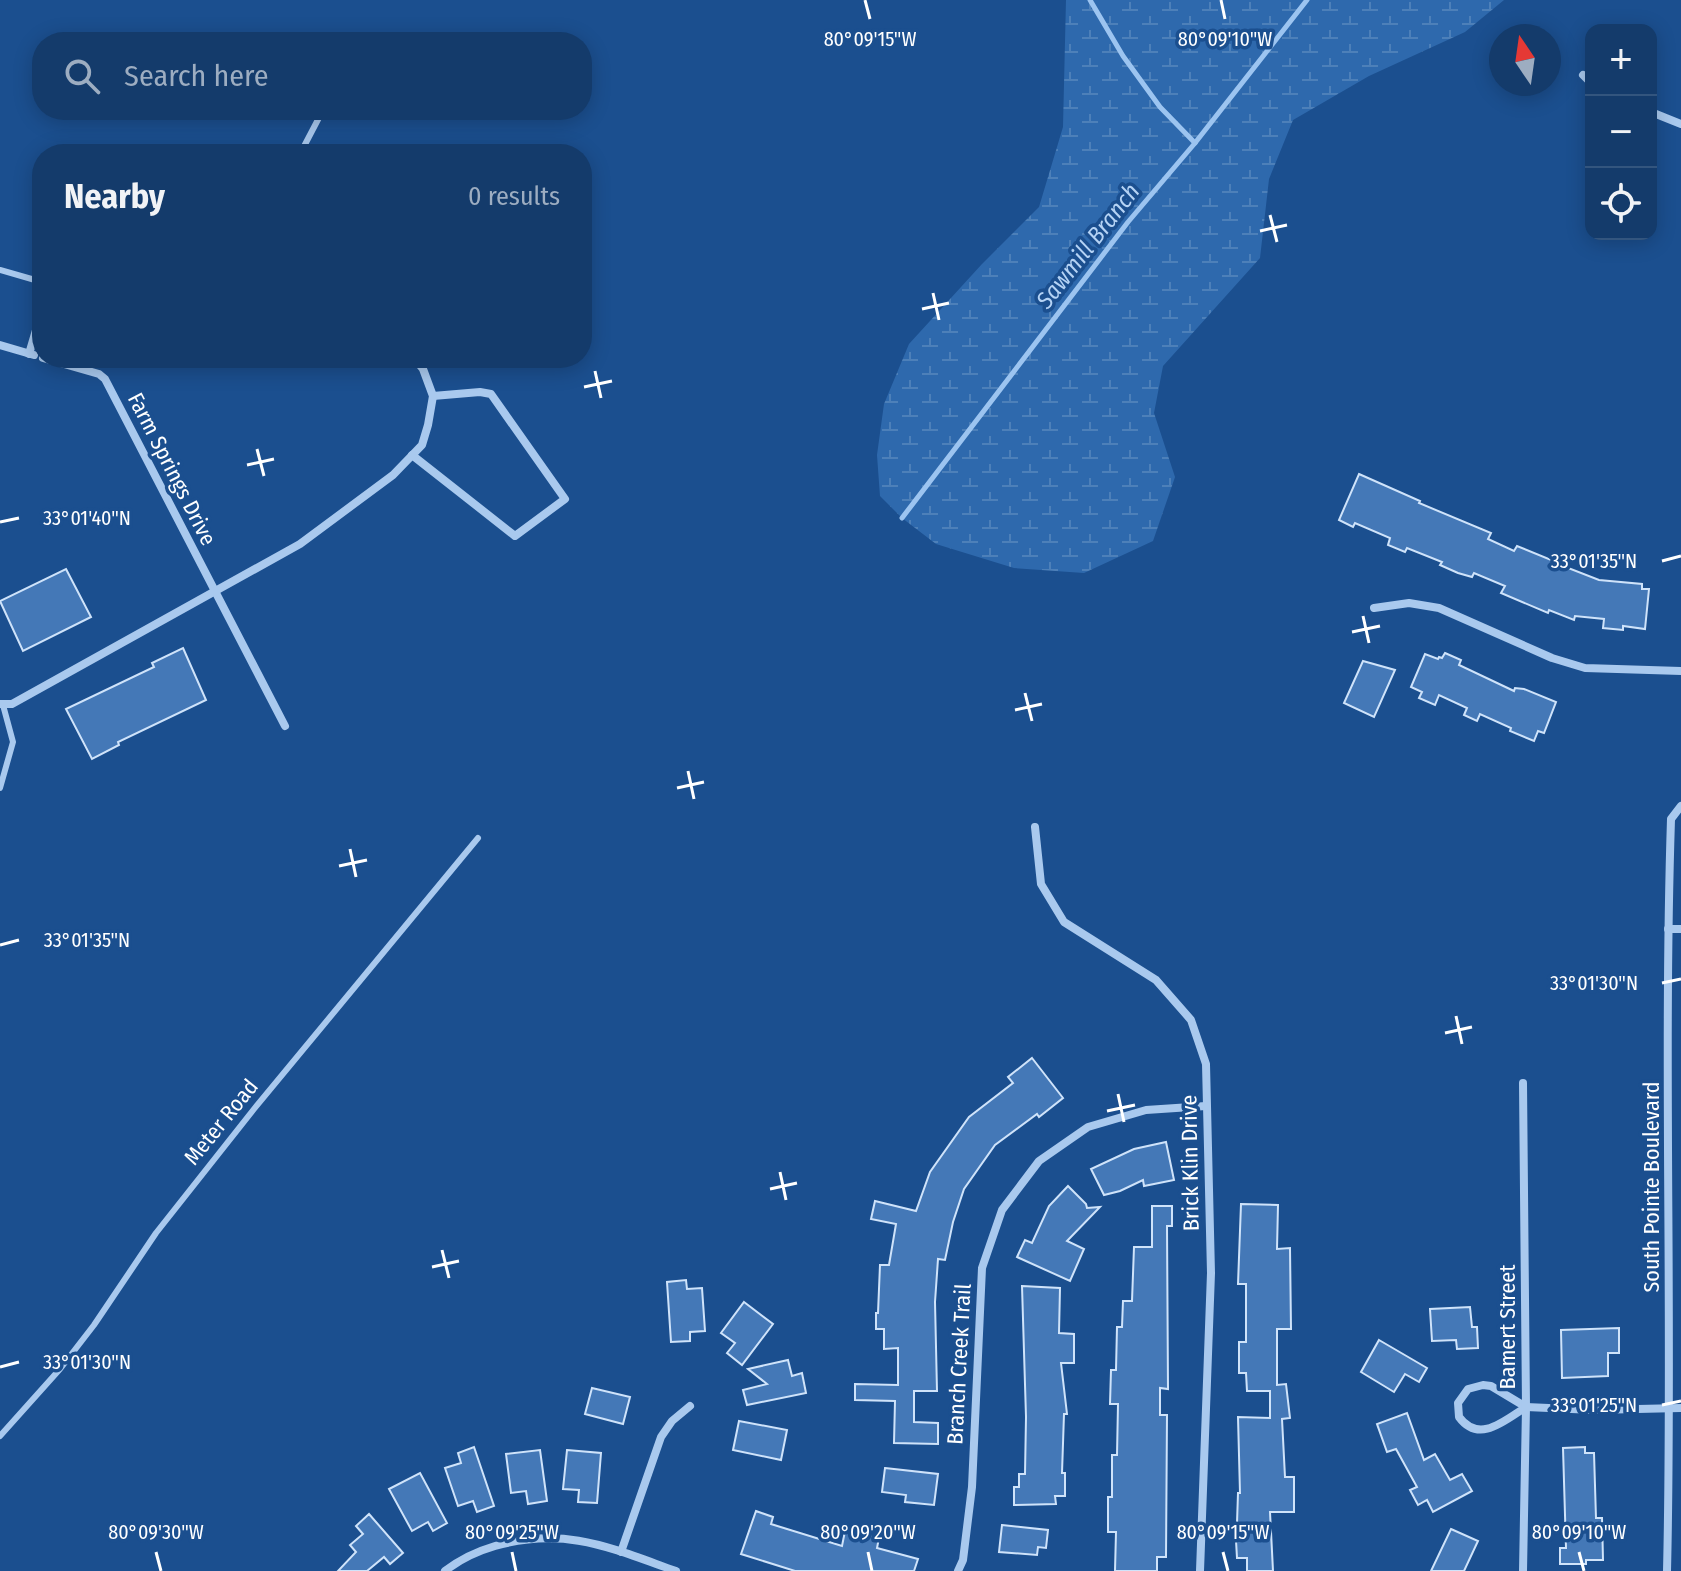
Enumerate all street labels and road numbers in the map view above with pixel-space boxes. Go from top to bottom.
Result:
street label: Farm Springs Drive [122,388,222,550]
street label: Meter Road [178,1074,264,1170]
street label: South Pointe Boulevard [1638,1081,1665,1293]
street label: Brick Klin Drive [1175,1095,1205,1231]
street label: Bamert Street [1494,1264,1521,1389]
street label: Branch Creek Trail [941,1283,977,1445]

